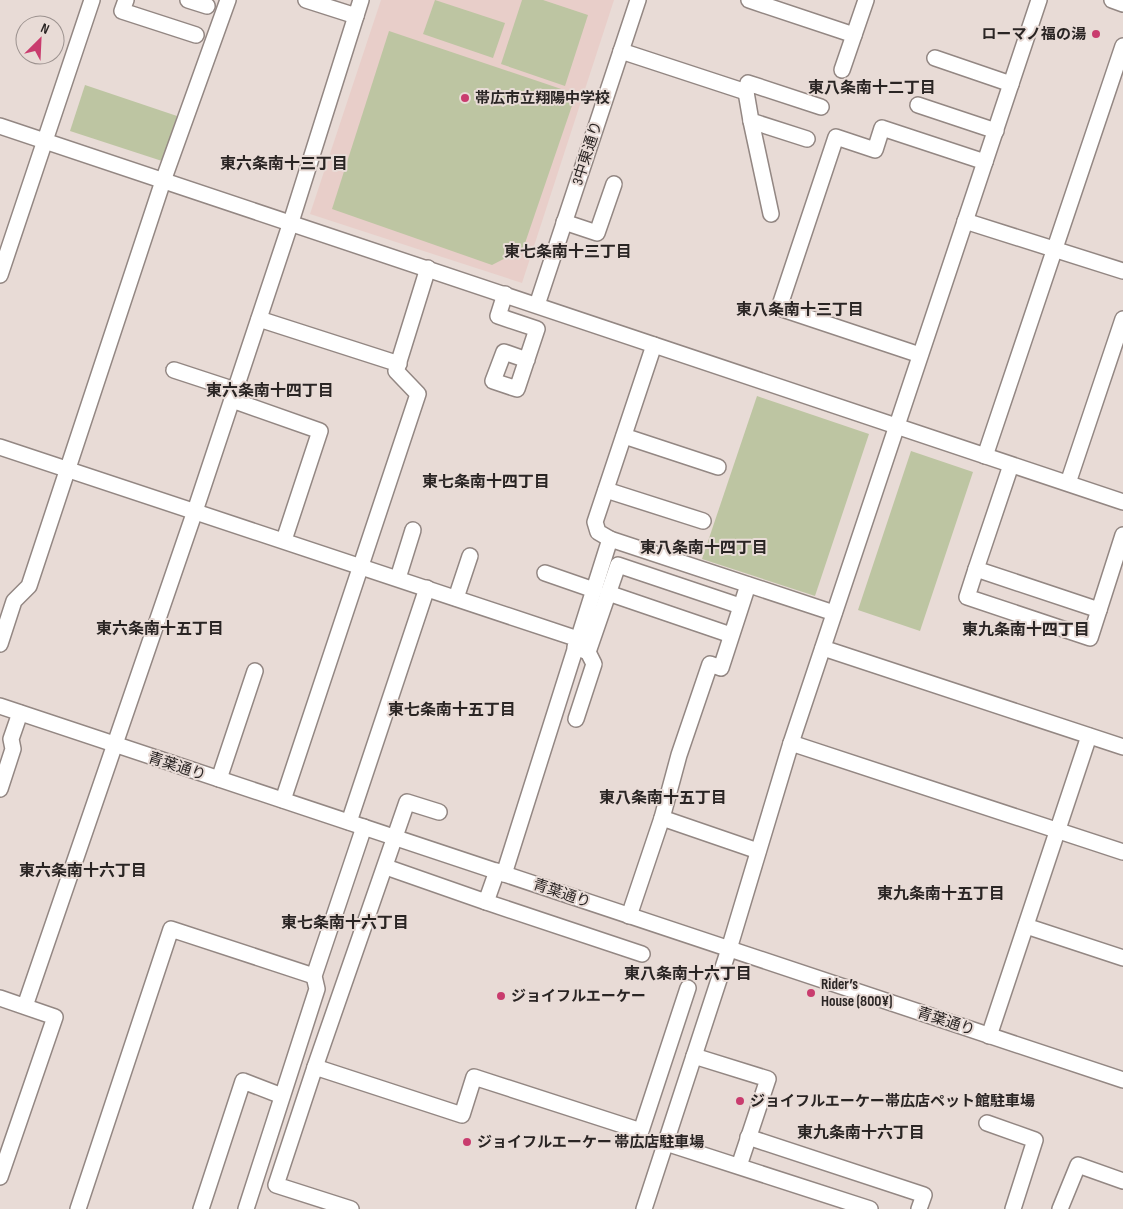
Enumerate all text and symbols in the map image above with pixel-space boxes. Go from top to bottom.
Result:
north arrow [15,15,65,65]
text: N [38,19,52,38]
place label: ローマノ福の湯 [981,25,1086,44]
marker: ローマノ福の湯 [1090,28,1102,40]
district label: 東八条南十二丁目 [808,79,936,98]
place label: 帯広市立翔陽中学校 [475,89,610,108]
marker: 帯広市立翔陽中学校 [459,92,471,104]
street label: 3中東通り [568,119,607,188]
district label: 東六条南十三丁目 [220,155,348,174]
district label: 東七条南十三丁目 [504,243,632,262]
district label: 東八条南十三丁目 [736,301,864,320]
district label: 東六条南十四丁目 [206,382,334,401]
district label: 東七条南十四丁目 [422,473,550,492]
district label: 東八条南十四丁目 [640,539,768,558]
district label: 東六条南十五丁目 [96,620,224,639]
district label: 東九条南十四丁目 [962,621,1090,640]
district label: 東七条南十五丁目 [388,701,516,720]
street label: 青葉通り [145,748,208,785]
district label: 東八条南十五丁目 [599,789,727,808]
district label: 東六条南十六丁目 [19,862,147,881]
street label: 青葉通り [530,875,593,912]
district label: 東九条南十五丁目 [877,885,1005,904]
district label: 東七条南十六丁目 [281,914,409,933]
district label: 東八条南十六丁目 [624,965,752,984]
place label: Rider’s House (800¥) [821,975,893,1011]
place label: ジョイフルエーケー [511,987,646,1006]
marker: Rider’s House (800¥) [805,987,817,999]
marker: ジョイフルエーケー [495,990,507,1002]
street label: 青葉通り [914,1003,977,1040]
place label: ジョイフルエーケー帯広店ペット館駐車場 [750,1092,1035,1111]
marker: ジョイフルエーケー帯広店ペット館駐車場 [734,1095,746,1107]
district label: 東九条南十六丁目 [797,1124,925,1143]
place label: ジョイフルエーケー 帯広店駐車場 [477,1133,704,1152]
marker: ジョイフルエーケー 帯広店駐車場 [461,1136,473,1148]

